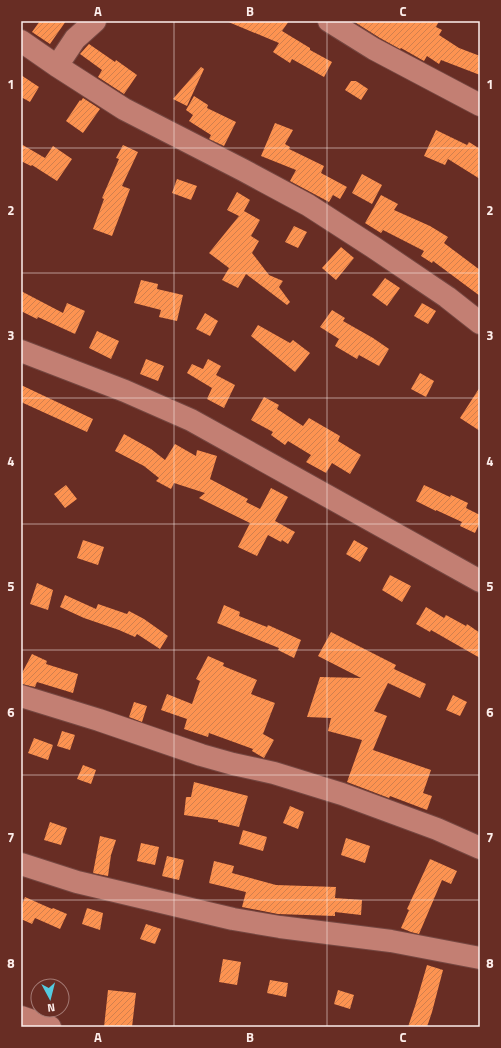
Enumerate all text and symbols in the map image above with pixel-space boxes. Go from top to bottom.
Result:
text: A [94,1,102,21]
text: B [246,1,254,21]
text: C [399,1,407,21]
text: 1 [7,74,15,94]
text: 1 [486,74,494,94]
text: 2 [7,200,15,220]
text: 2 [486,200,494,220]
text: 3 [7,325,15,345]
text: 3 [486,325,494,345]
text: 4 [7,451,15,471]
text: 4 [486,451,494,471]
text: 5 [7,576,15,596]
text: 5 [486,576,494,596]
text: 6 [7,702,15,722]
text: 6 [486,702,494,722]
text: 7 [7,827,15,847]
text: 7 [486,827,494,847]
text: 8 [7,953,15,973]
text: 8 [486,953,494,973]
north arrow [30,978,70,1018]
text: N [46,1000,56,1016]
text: A [94,1027,102,1047]
text: B [246,1027,254,1047]
text: C [399,1027,407,1047]

